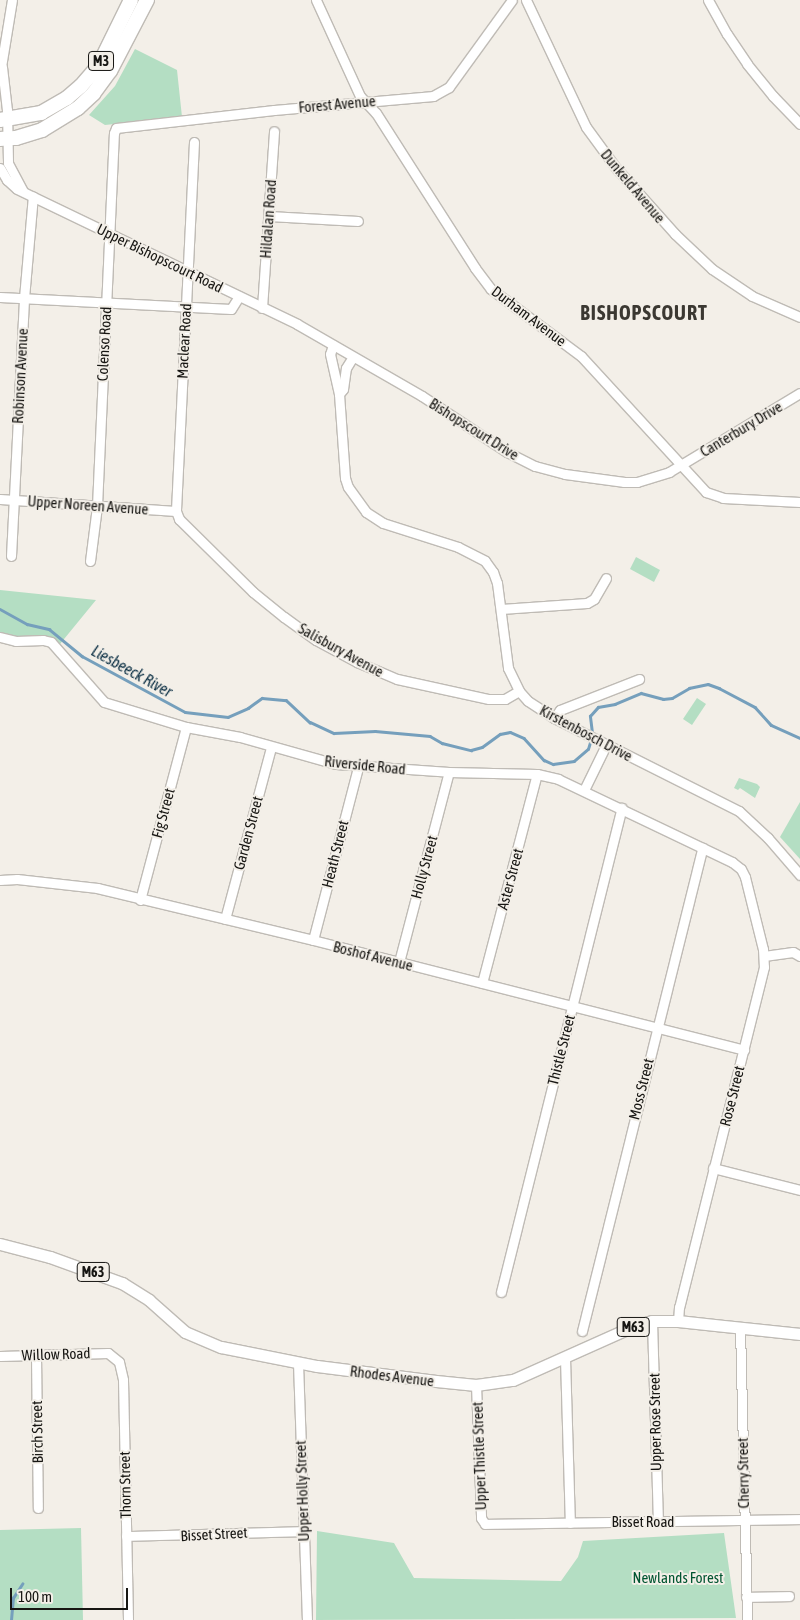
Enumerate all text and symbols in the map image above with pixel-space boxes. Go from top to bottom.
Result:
road number: M3 [87,49,115,72]
street label: Forest Avenue [298,92,376,116]
street label: Dunkeld Avenue [597,146,669,226]
street label: Hildalan Road [256,179,280,259]
street label: Upper Bishopscourt Road [94,220,226,296]
street label: Durham Avenue [488,282,570,350]
district label: BISHOPSCOURT [579,300,709,324]
street label: Maclear Road [173,303,195,379]
street label: Colenso Road [93,306,115,382]
street label: Robinson Avenue [9,328,31,424]
street label: Bishopscourt Drive [426,394,522,464]
street label: Canterbury Drive [697,397,785,461]
street label: Upper Noreen Avenue [27,492,149,518]
street label: Salisbury Avenue [295,619,387,681]
water label: Liesbeeck River [88,641,176,701]
street label: Kirstenbosch Drive [537,701,635,765]
street label: Riverside Road [323,752,407,778]
street label: Fig Street [148,786,178,840]
street label: Garden Street [230,794,266,872]
street label: Heath Street [318,818,352,890]
street label: Holly Street [407,833,441,901]
street label: Aster Street [493,846,527,912]
street label: Boshof Avenue [331,937,415,975]
street label: Thistle Street [544,1013,578,1087]
street label: Moss Street [625,1056,657,1122]
street label: Rose Street [716,1064,748,1128]
road number: M63 [76,1260,110,1284]
road number: M63 [616,1315,650,1338]
street label: Willow Road [21,1344,91,1364]
street label: Rhodes Avenue [349,1362,435,1390]
street label: Upper Rose Street [645,1373,665,1471]
street label: Birch Street [27,1400,47,1464]
street label: Upper Thistle Street [468,1401,490,1511]
street label: Cherry Street [733,1437,753,1509]
street label: Upper Holly Street [291,1440,313,1542]
street label: Thorn Street [115,1451,135,1519]
street label: Bisset Road [612,1513,674,1531]
street label: Bisset Street [180,1523,248,1545]
park label: Newlands Forest [633,1569,723,1587]
scale bar [12,1578,130,1610]
text: 100 m [18,1588,52,1605]

